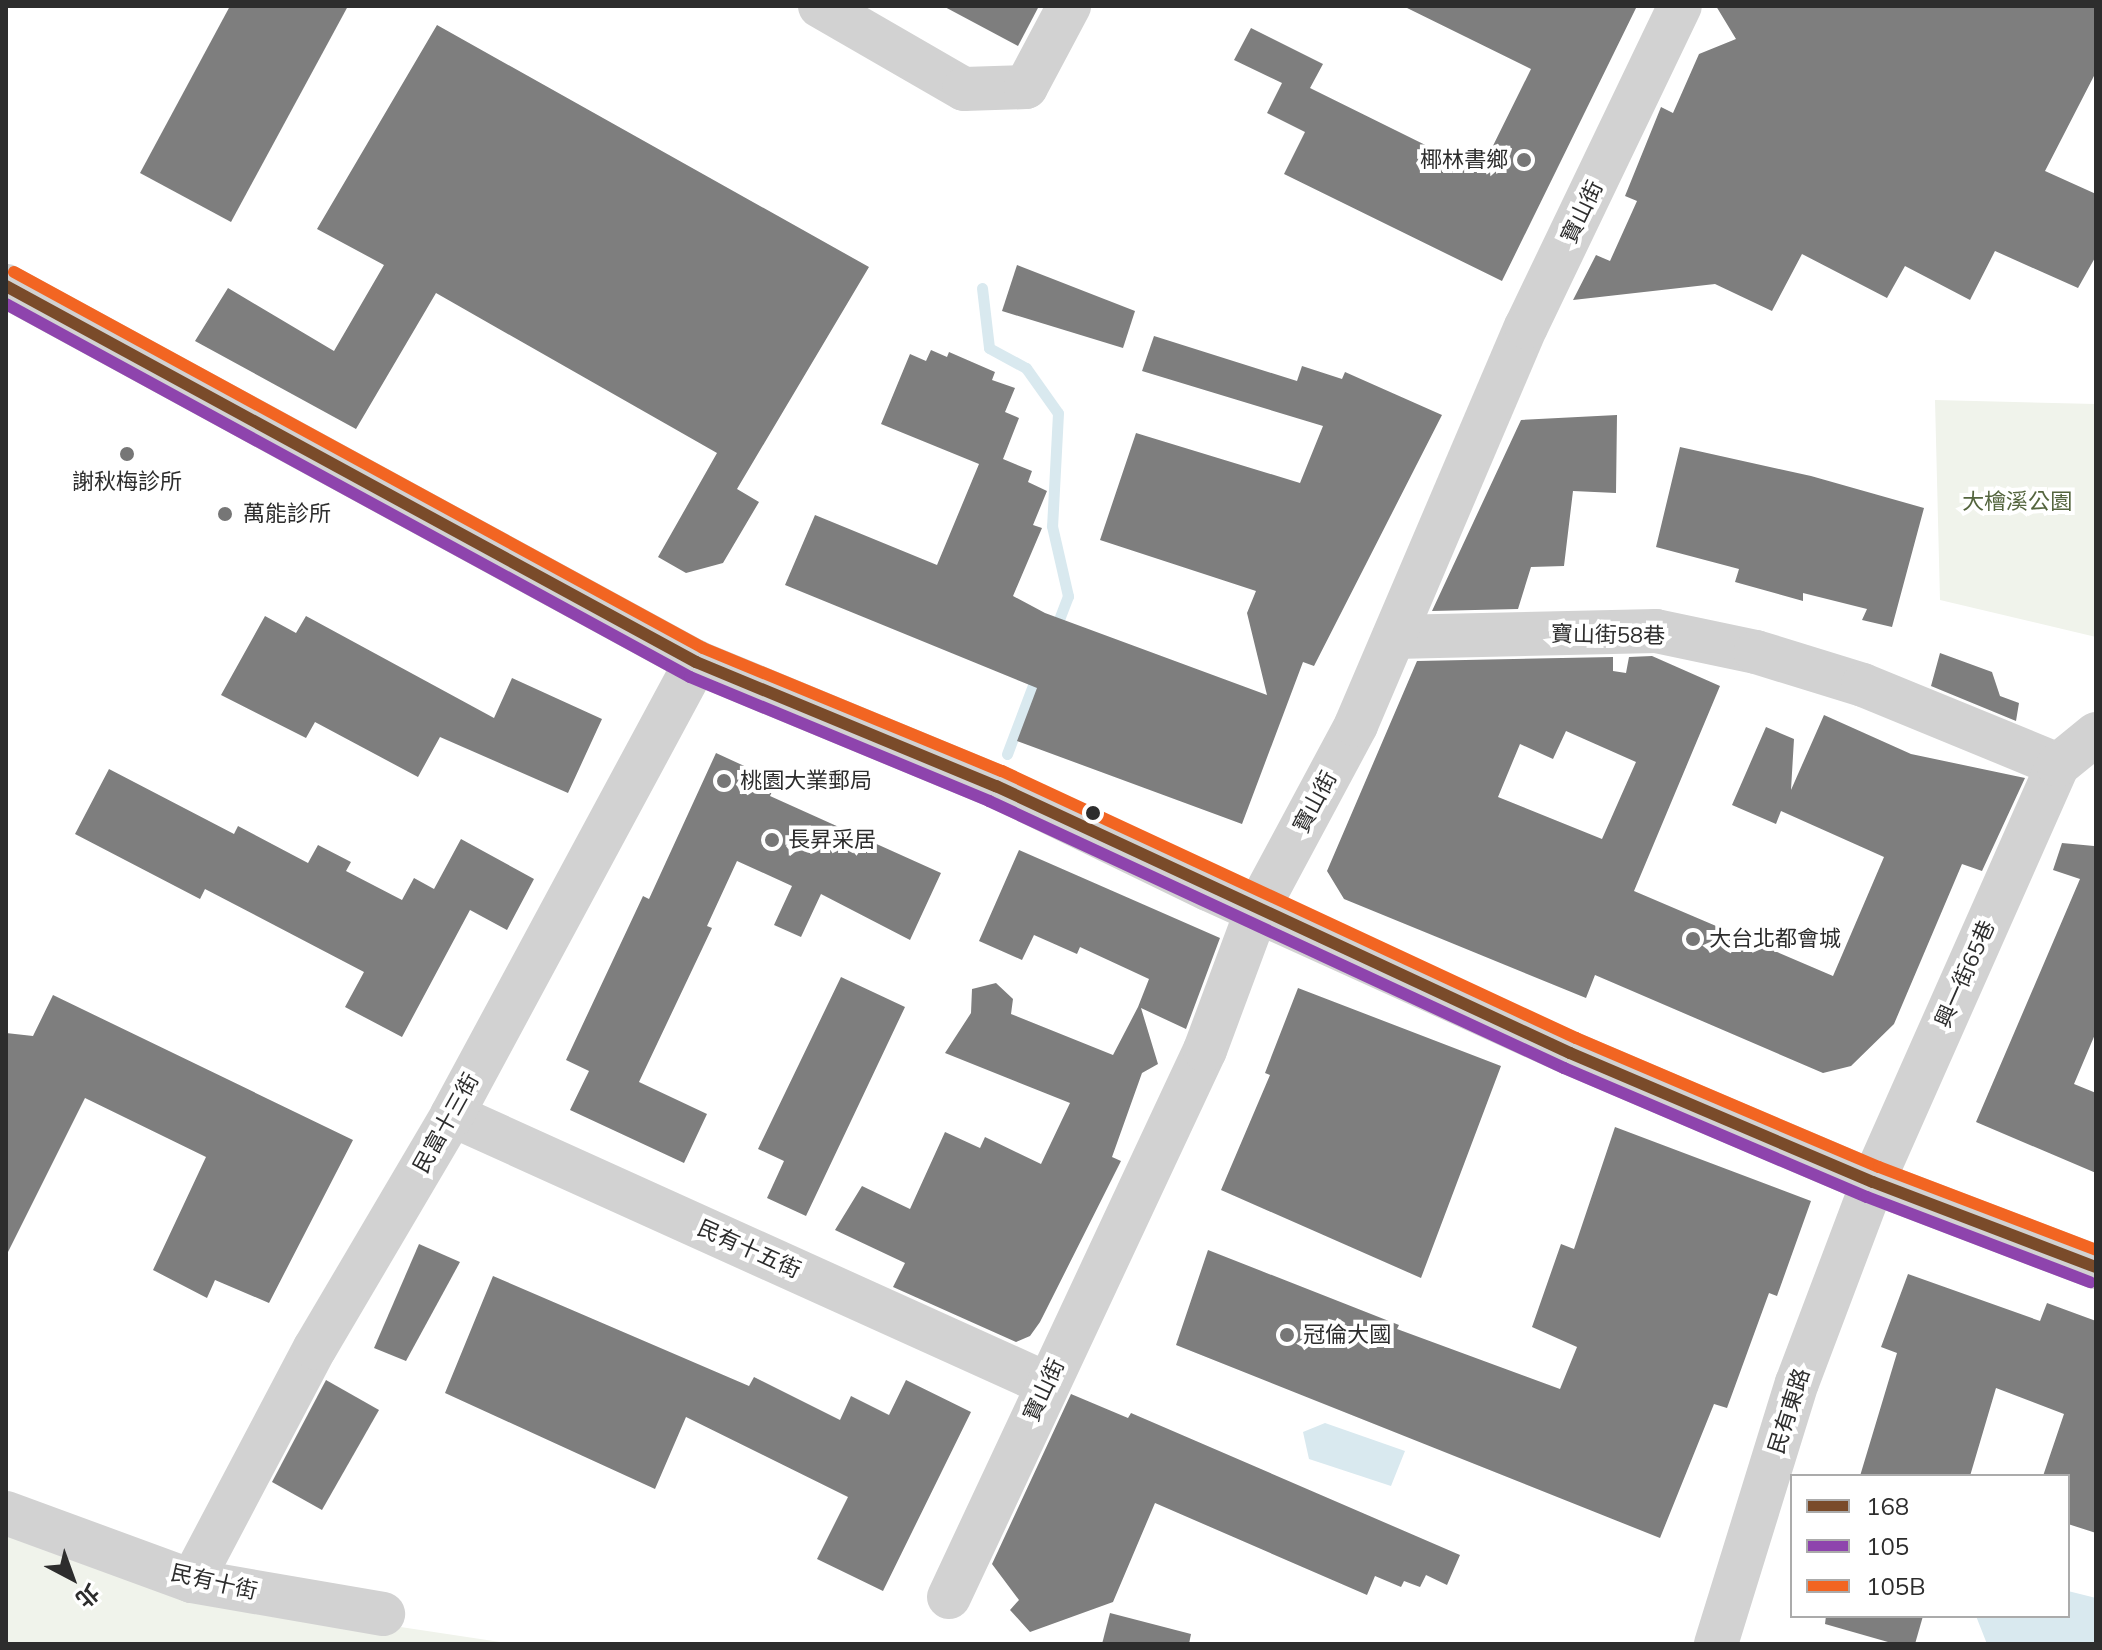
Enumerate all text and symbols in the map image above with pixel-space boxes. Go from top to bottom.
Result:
place label: 椰林書鄉 [1420,147,1508,173]
marker: 椰林書鄉 [1515,151,1533,169]
street label: 寶山街 [1556,177,1608,247]
marker: 謝秋梅診所 [116,443,138,465]
place label: 謝秋梅診所 [72,469,182,495]
park label: 大檜溪公園 [1962,489,2072,515]
place label: 萬能診所 [243,501,331,527]
marker: 萬能診所 [214,503,236,525]
street label: 寶山街58巷 [1551,621,1665,649]
street label: 寶山街 [1288,767,1342,837]
place label: 桃園大業郵局 [740,768,872,794]
marker: 桃園大業郵局 [715,772,733,790]
unlabelled marker [1085,805,1101,821]
place label: 長昇采居 [788,827,876,853]
marker: 長昇采居 [763,831,781,849]
street label: 興一街65巷 [1930,916,2000,1032]
place label: 大台北都會城 [1709,926,1841,952]
marker: 大台北都會城 [1684,930,1702,948]
street label: 民富十三街 [408,1068,484,1178]
street label: 民有十五街 [693,1215,805,1283]
place label: 冠倫大國 [1303,1322,1391,1348]
marker: 冠倫大國 [1278,1326,1296,1344]
street label: 寶山街 [1018,1355,1070,1425]
street label: 民有東路 [1763,1365,1815,1457]
legend [1790,1474,2070,1618]
text: 168 [1866,1491,1909,1521]
text: 105 [1866,1531,1909,1561]
north arrow [32,1538,112,1618]
street label: 民有十街 [168,1559,260,1605]
text: 105B [1866,1571,1926,1601]
text: 北 [70,1578,105,1614]

